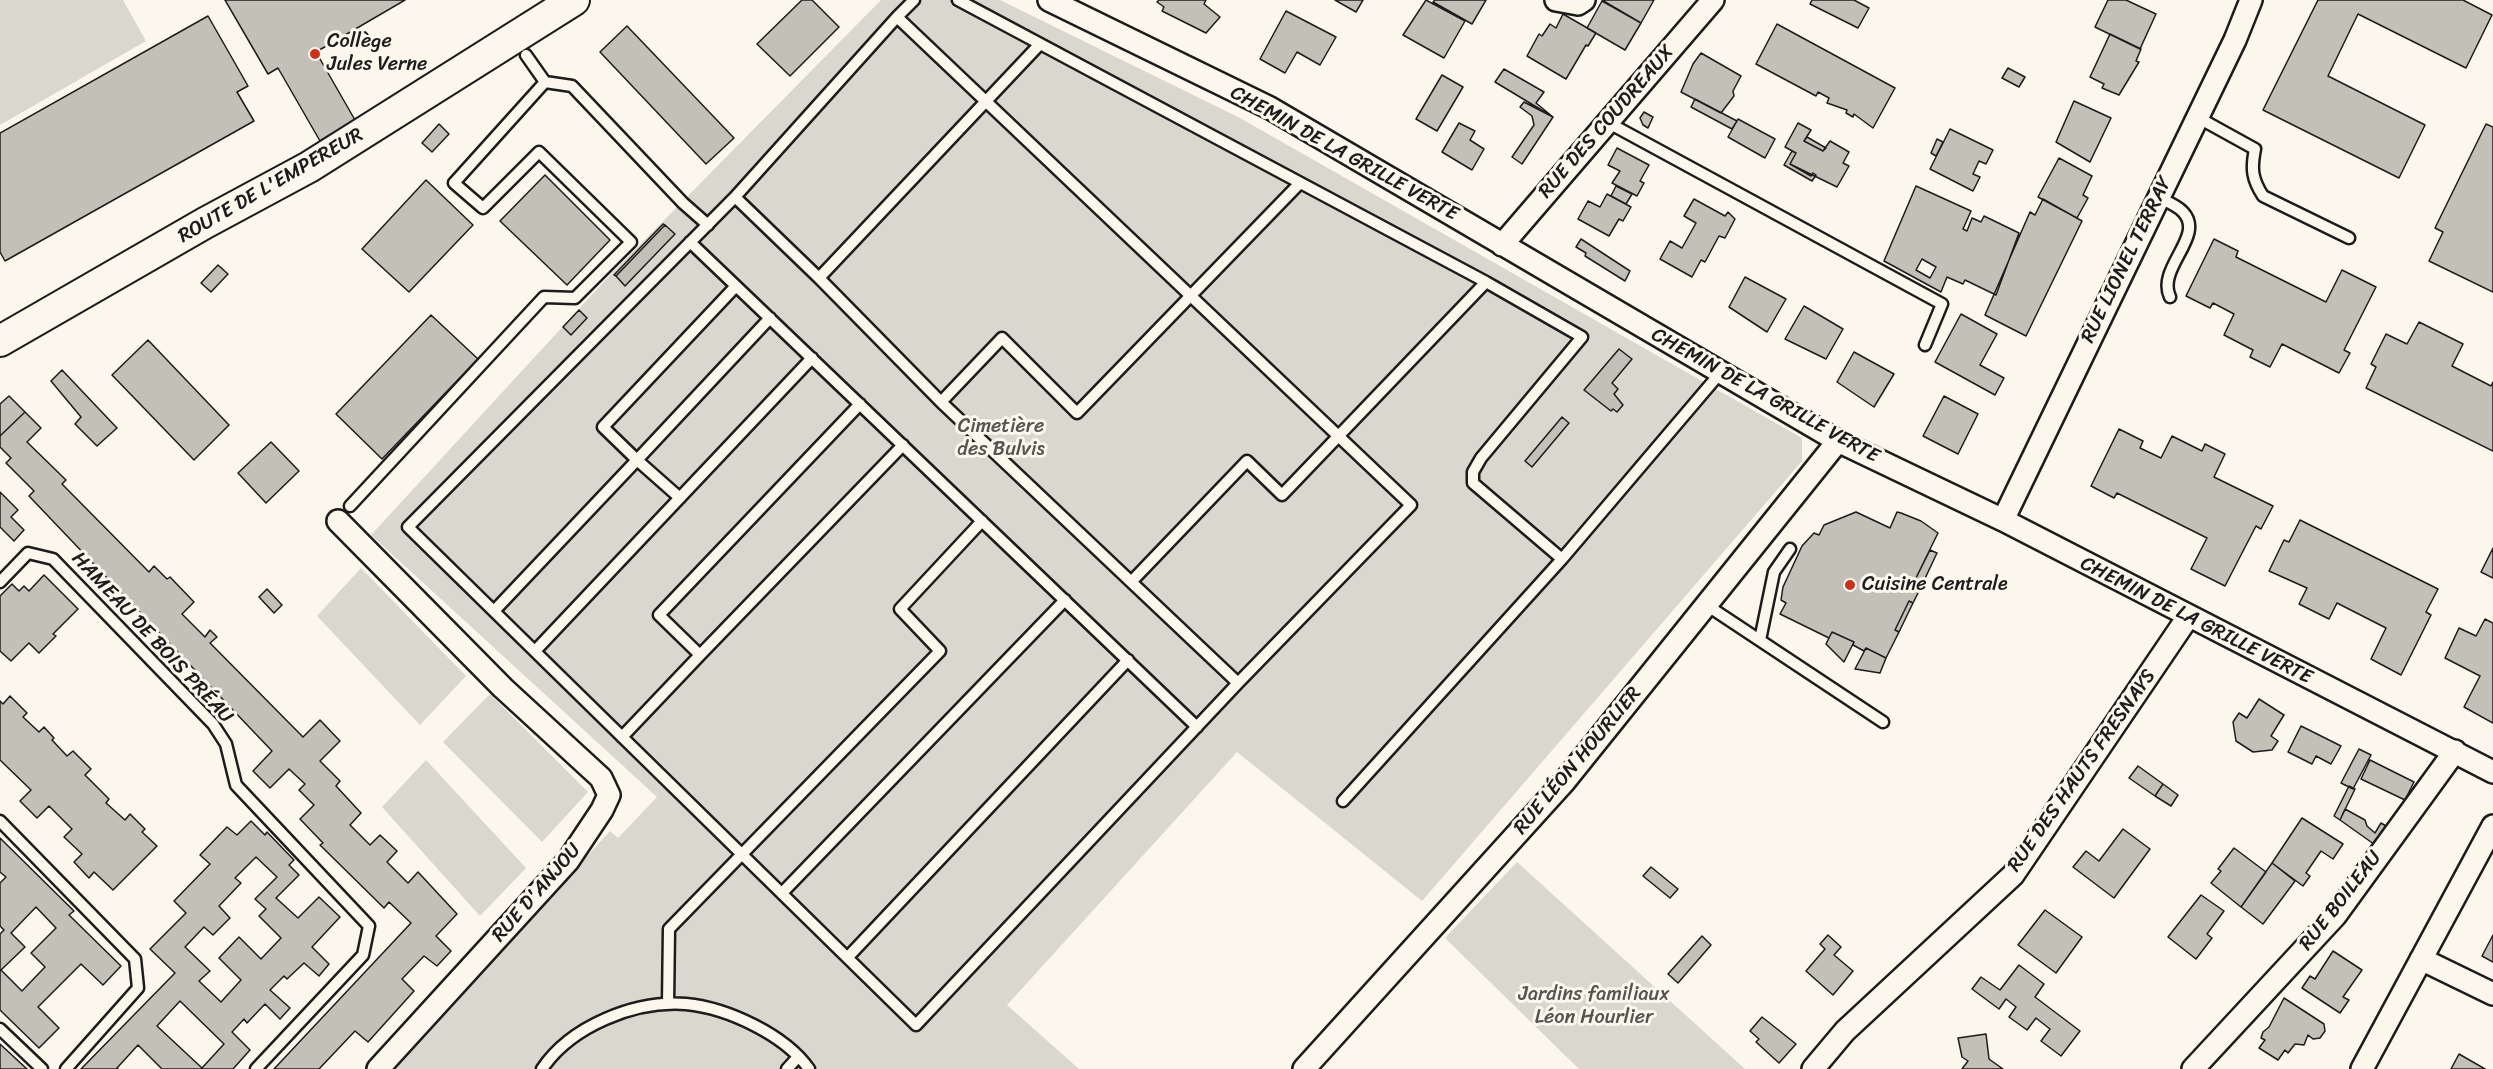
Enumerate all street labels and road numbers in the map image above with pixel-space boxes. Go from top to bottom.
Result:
street label: RUE DES COUDREAUX [1534,40,1680,204]
street label: CHEMIN DE LA GRILLE VERTE [1226,81,1462,227]
street label: ROUTE DE L'EMPEREUR [174,123,368,249]
street label: RUE LIONEL TERRAY [2076,173,2178,347]
street label: CHEMIN DE LA GRILLE VERTE [1647,323,1883,469]
street label: HAMEAU DE BOIS PRÉAU [66,547,238,729]
street label: CHEMIN DE LA GRILLE VERTE [2076,552,2316,690]
street label: RUE DES HAUTS FRESNAYS [2003,665,2161,877]
street label: RUE LÉON HOURLIER [1509,682,1647,840]
street label: RUE D'ANJOU [487,839,587,947]
street label: RUE BOILEAU [2295,846,2387,956]

